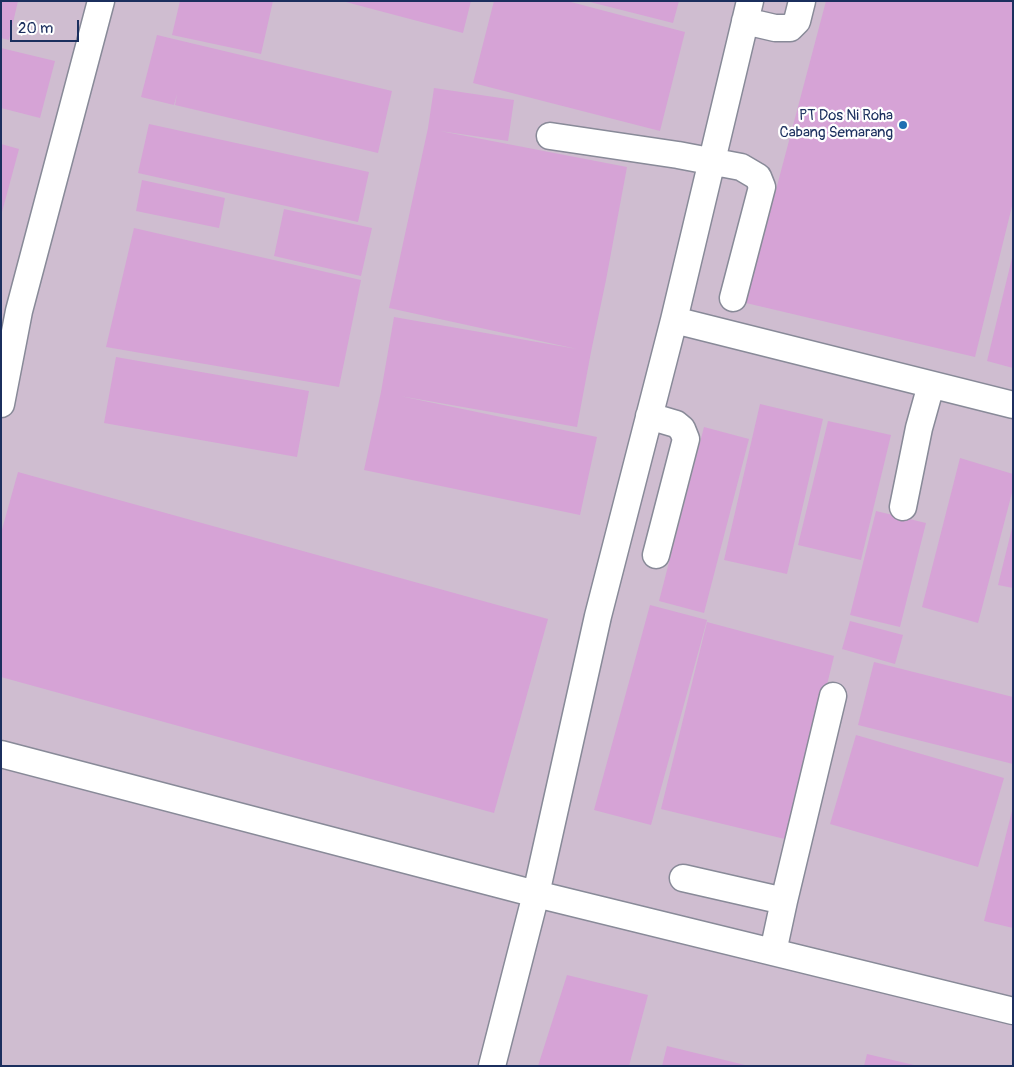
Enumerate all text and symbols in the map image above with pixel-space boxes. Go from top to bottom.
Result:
scale bar [12,10,81,42]
text: 20 m [18,19,53,38]
place label: PT Dos Ni Roha Cabang Semarang [779,107,893,142]
marker: PT Dos Ni Roha Cabang Semarang [897,119,909,131]

